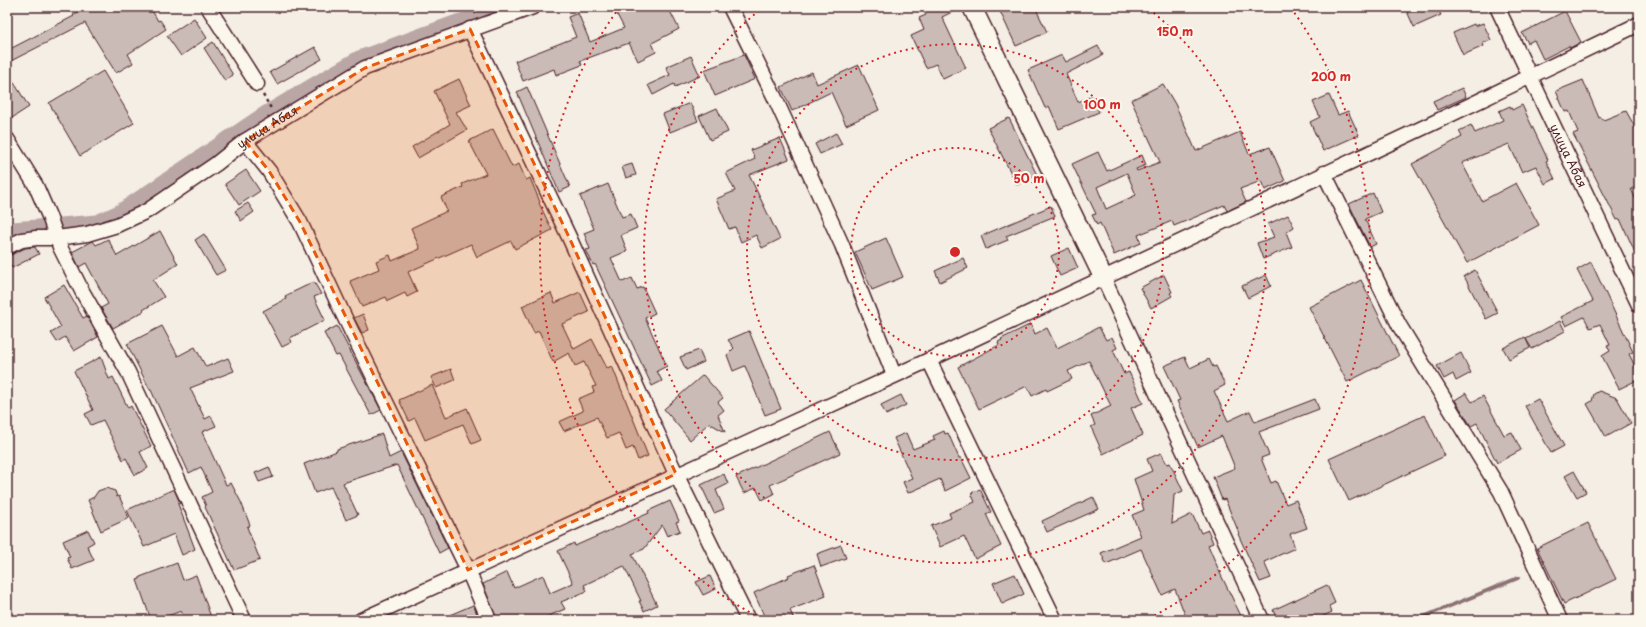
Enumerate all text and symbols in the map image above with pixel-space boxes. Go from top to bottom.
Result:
text: 150 m [1157,22,1193,40]
text: 200 m [1311,67,1351,85]
text: 100 m [1083,95,1121,113]
street label: улица Абая [232,101,301,152]
street label: улица Абая [1546,121,1592,190]
text: 50 m [1013,169,1045,187]
centre of rings [948,245,962,259]

